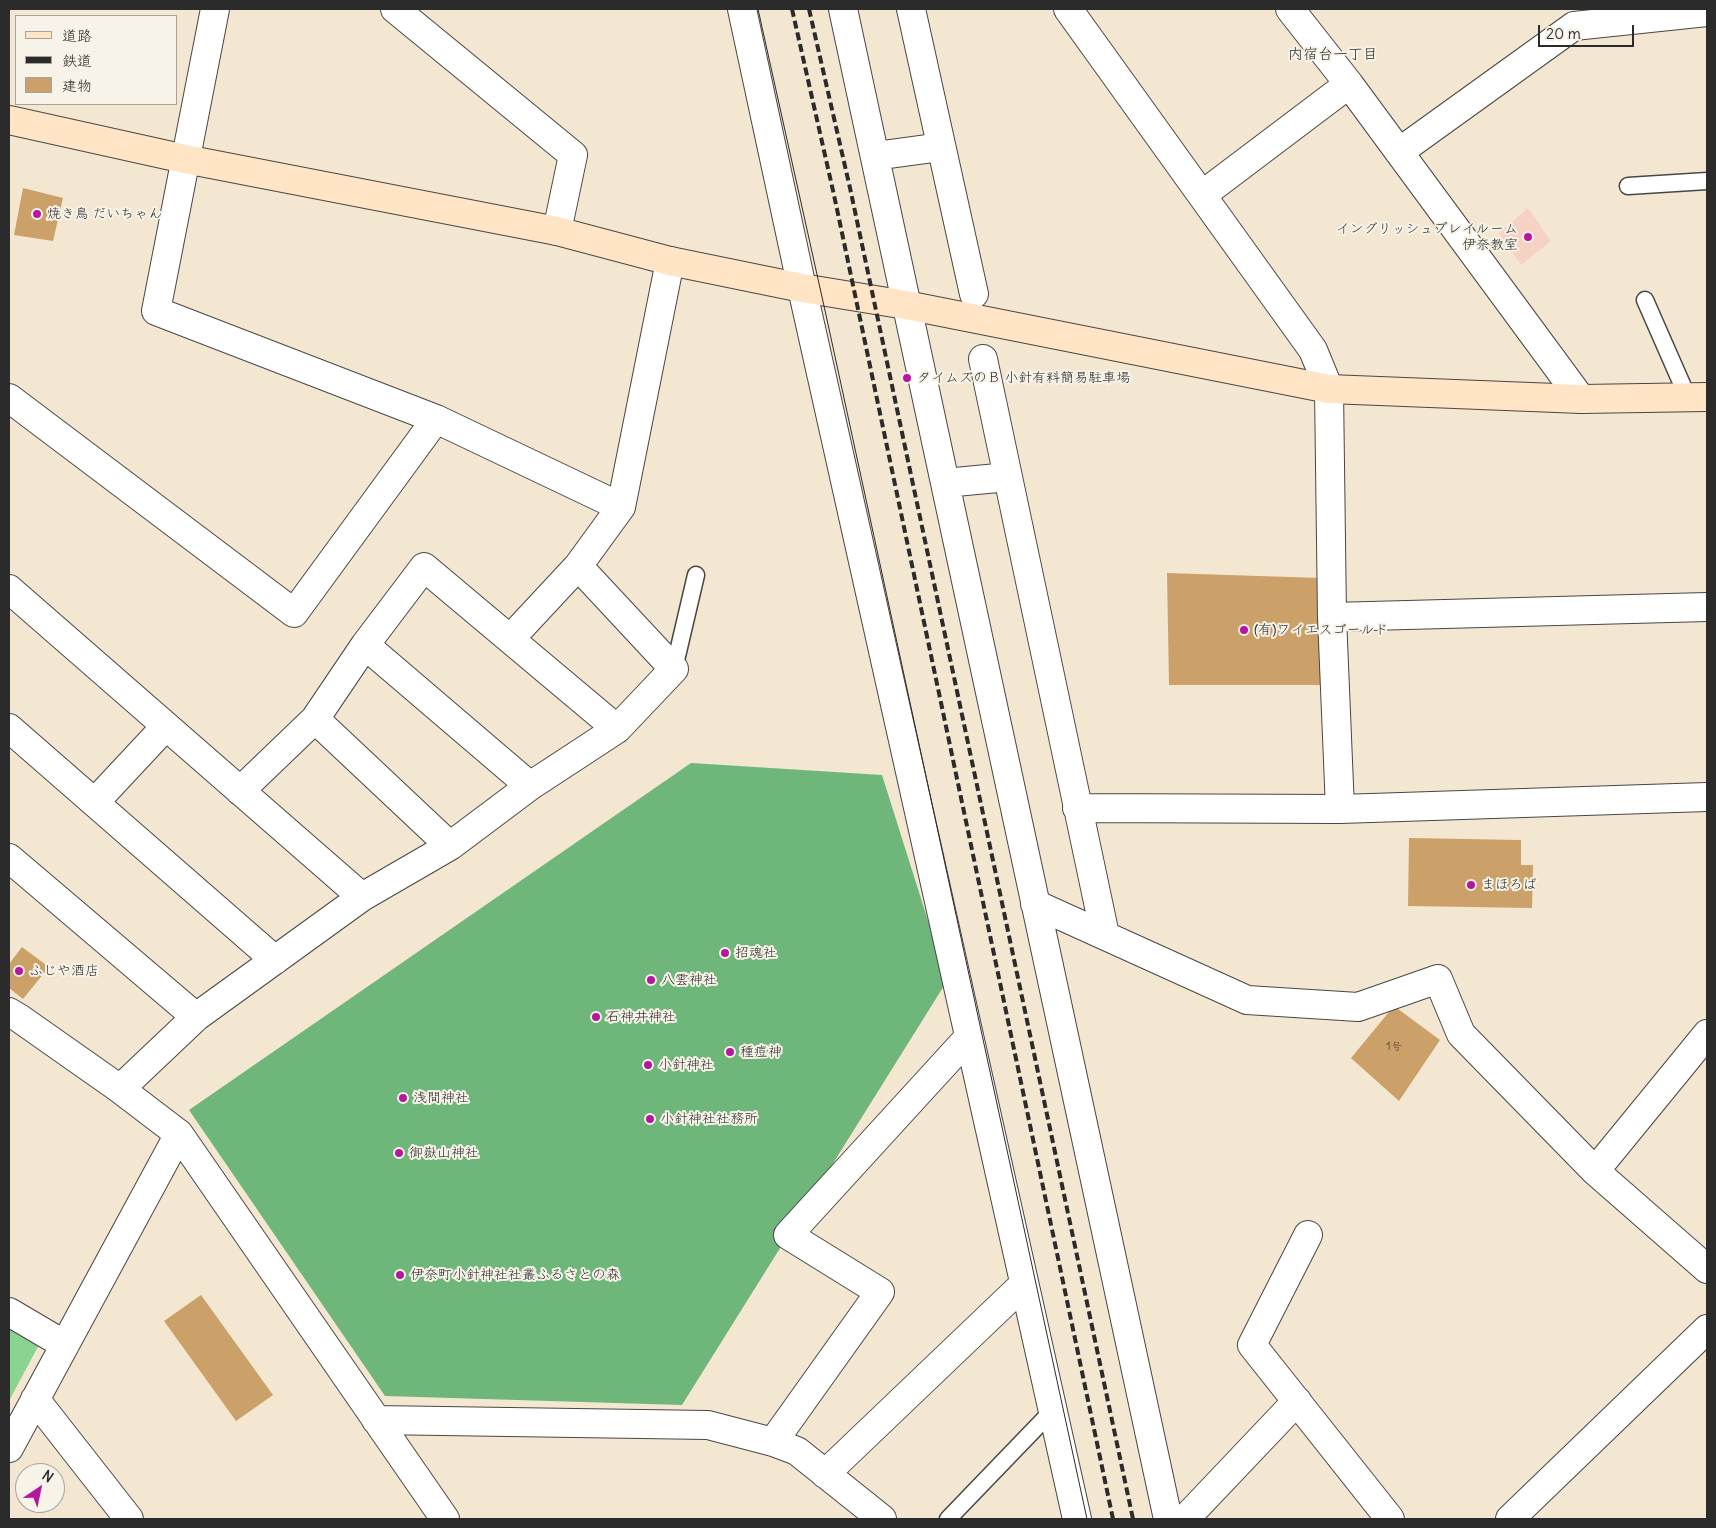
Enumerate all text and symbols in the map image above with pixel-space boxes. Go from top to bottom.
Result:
legend [15,15,178,105]
scale bar [1541,15,1637,47]
text: 20 m [1546,24,1581,43]
text: 道路 [62,26,92,45]
district label: 内宿台一丁目 [1288,46,1378,64]
text: 鉄道 [62,51,92,70]
text: 建物 [62,76,92,95]
place label: 焼き鳥 だいちゃん [47,206,162,222]
marker: 焼き鳥 だいちゃん [31,208,43,220]
place label: イングリッシュプレイルーム 伊奈教室 [1335,221,1518,253]
marker: イングリッシュプレイルーム 伊奈教室 [1522,231,1534,243]
place label: タイムズのＢ 小針有料簡易駐車場 [917,370,1130,386]
marker: タイムズのＢ 小針有料簡易駐車場 [901,372,913,384]
place label: (有)ワイエスゴールド [1254,622,1388,638]
marker: (有)ワイエスゴールド [1238,624,1250,636]
place label: まほろば [1481,877,1537,893]
marker: まほろば [1465,879,1477,891]
place label: 招魂社 [735,945,777,961]
marker: 招魂社 [719,947,731,959]
place label: ふじや酒店 [29,963,99,979]
marker: ふじや酒店 [13,965,25,977]
place label: 八雲神社 [661,972,717,988]
marker: 八雲神社 [645,974,657,986]
place label: 石神井神社 [606,1009,676,1025]
marker: 石神井神社 [590,1011,602,1023]
house number: 1号 [1386,1040,1402,1054]
place label: 種痘神 [740,1044,782,1060]
marker: 種痘神 [724,1046,736,1058]
place label: 小針神社 [658,1057,714,1073]
marker: 小針神社 [642,1059,654,1071]
place label: 浅間神社 [413,1090,469,1106]
marker: 浅間神社 [397,1092,409,1104]
place label: 小針神社社務所 [660,1111,758,1127]
marker: 小針神社社務所 [644,1113,656,1125]
place label: 御嶽山神社 [409,1145,479,1161]
marker: 御嶽山神社 [393,1147,405,1159]
place label: 伊奈町小針神社社叢ふるさとの森 [410,1267,620,1283]
marker: 伊奈町小針神社社叢ふるさとの森 [394,1269,406,1281]
north arrow [15,1463,65,1513]
text: N [39,1466,57,1487]

